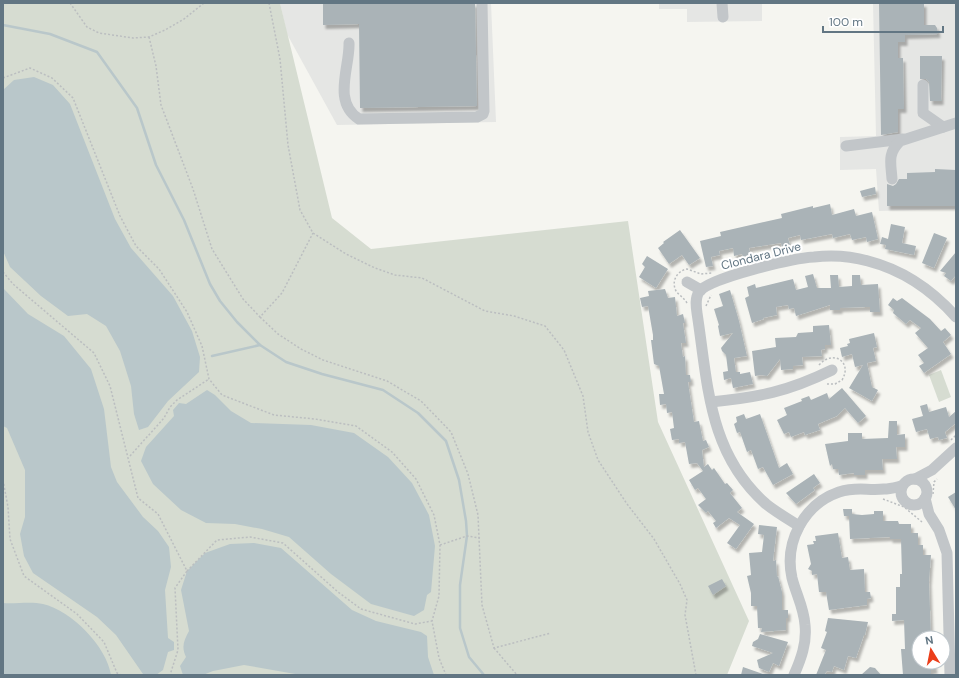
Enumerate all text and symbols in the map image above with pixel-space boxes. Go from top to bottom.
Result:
scale bar [823,8,943,34]
text: 100 m [829,14,863,30]
street label: Clondara Drive [719,238,803,274]
north arrow [911,630,951,670]
text: N [924,633,934,648]

